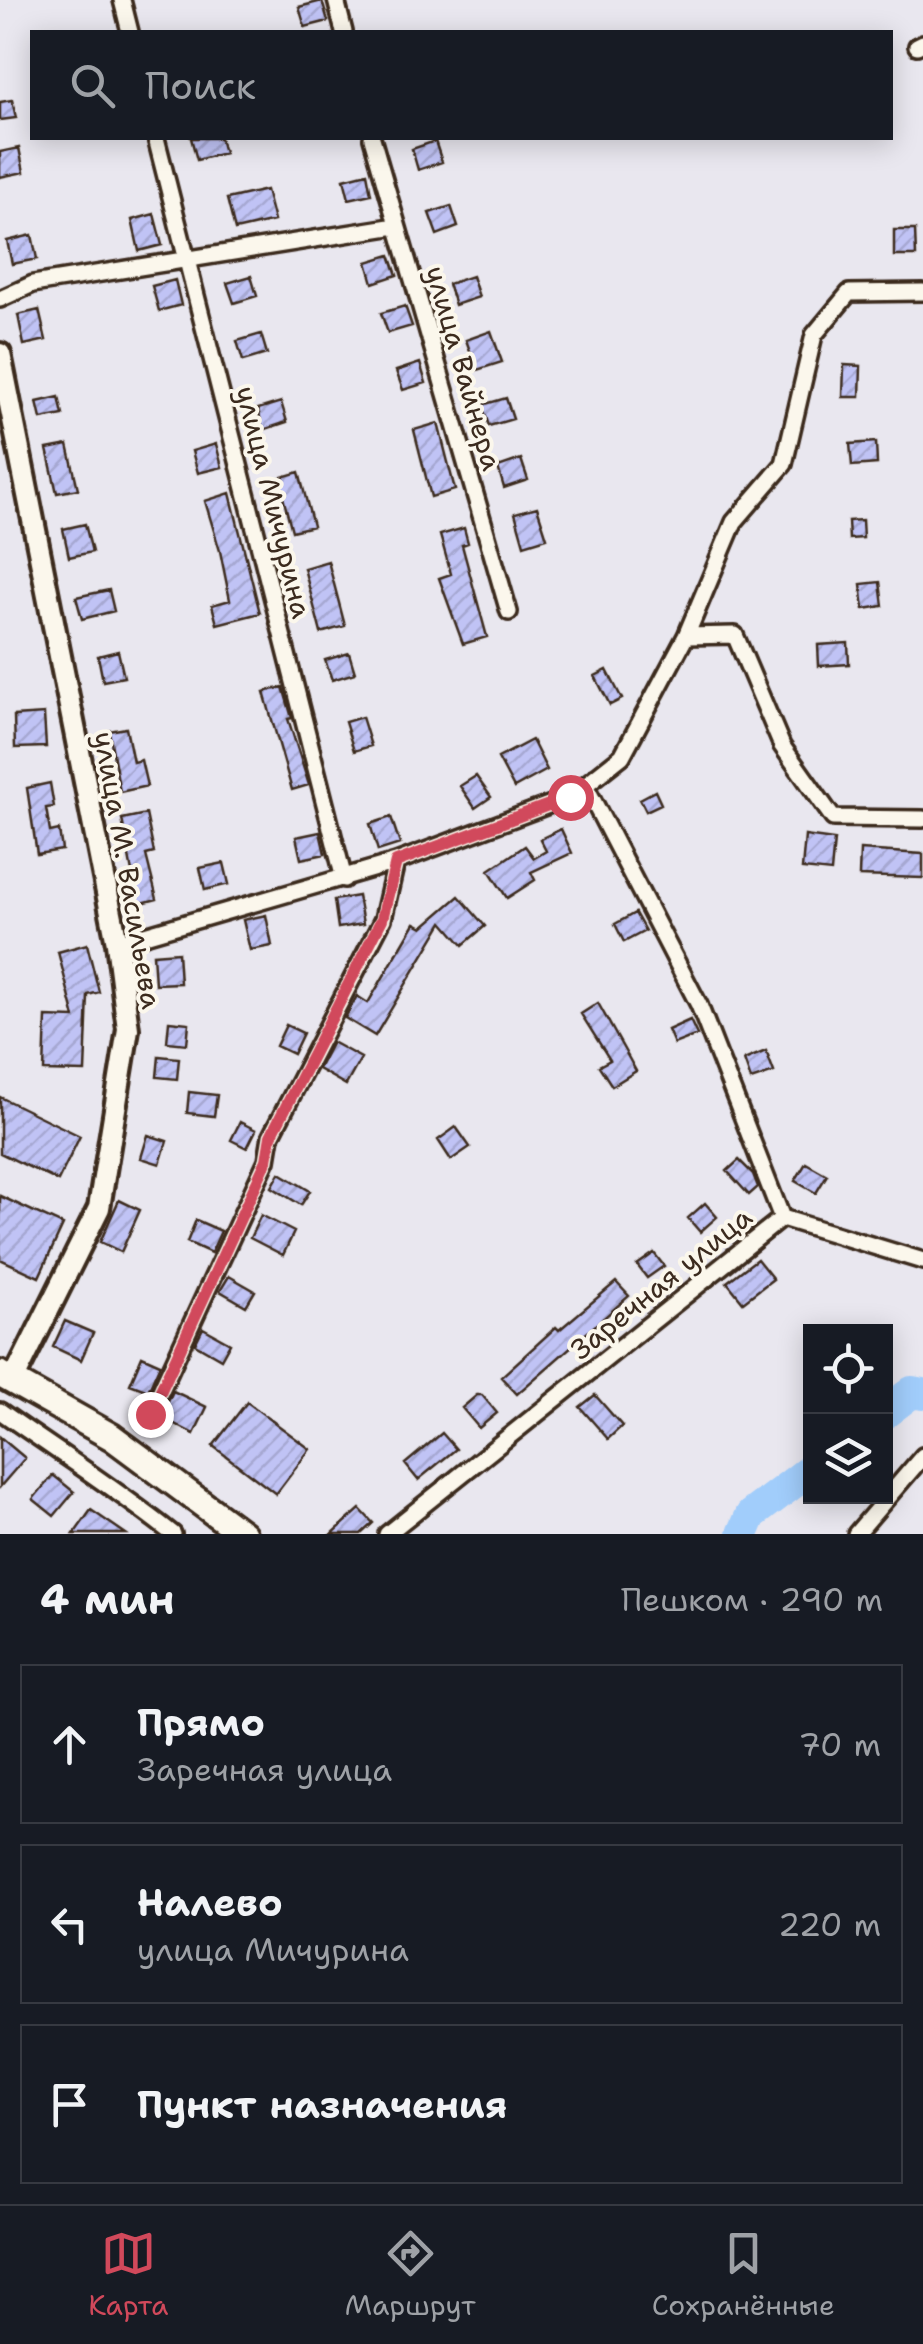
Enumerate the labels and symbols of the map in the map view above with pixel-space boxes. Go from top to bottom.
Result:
street label: улица Вайнера [417,261,511,475]
street label: улица Мичурина [227,382,321,622]
street label: улица М. Васильева [85,728,171,1012]
route start [548,775,594,821]
street label: Заречная улица [562,1198,760,1368]
route end [128,1392,174,1438]

